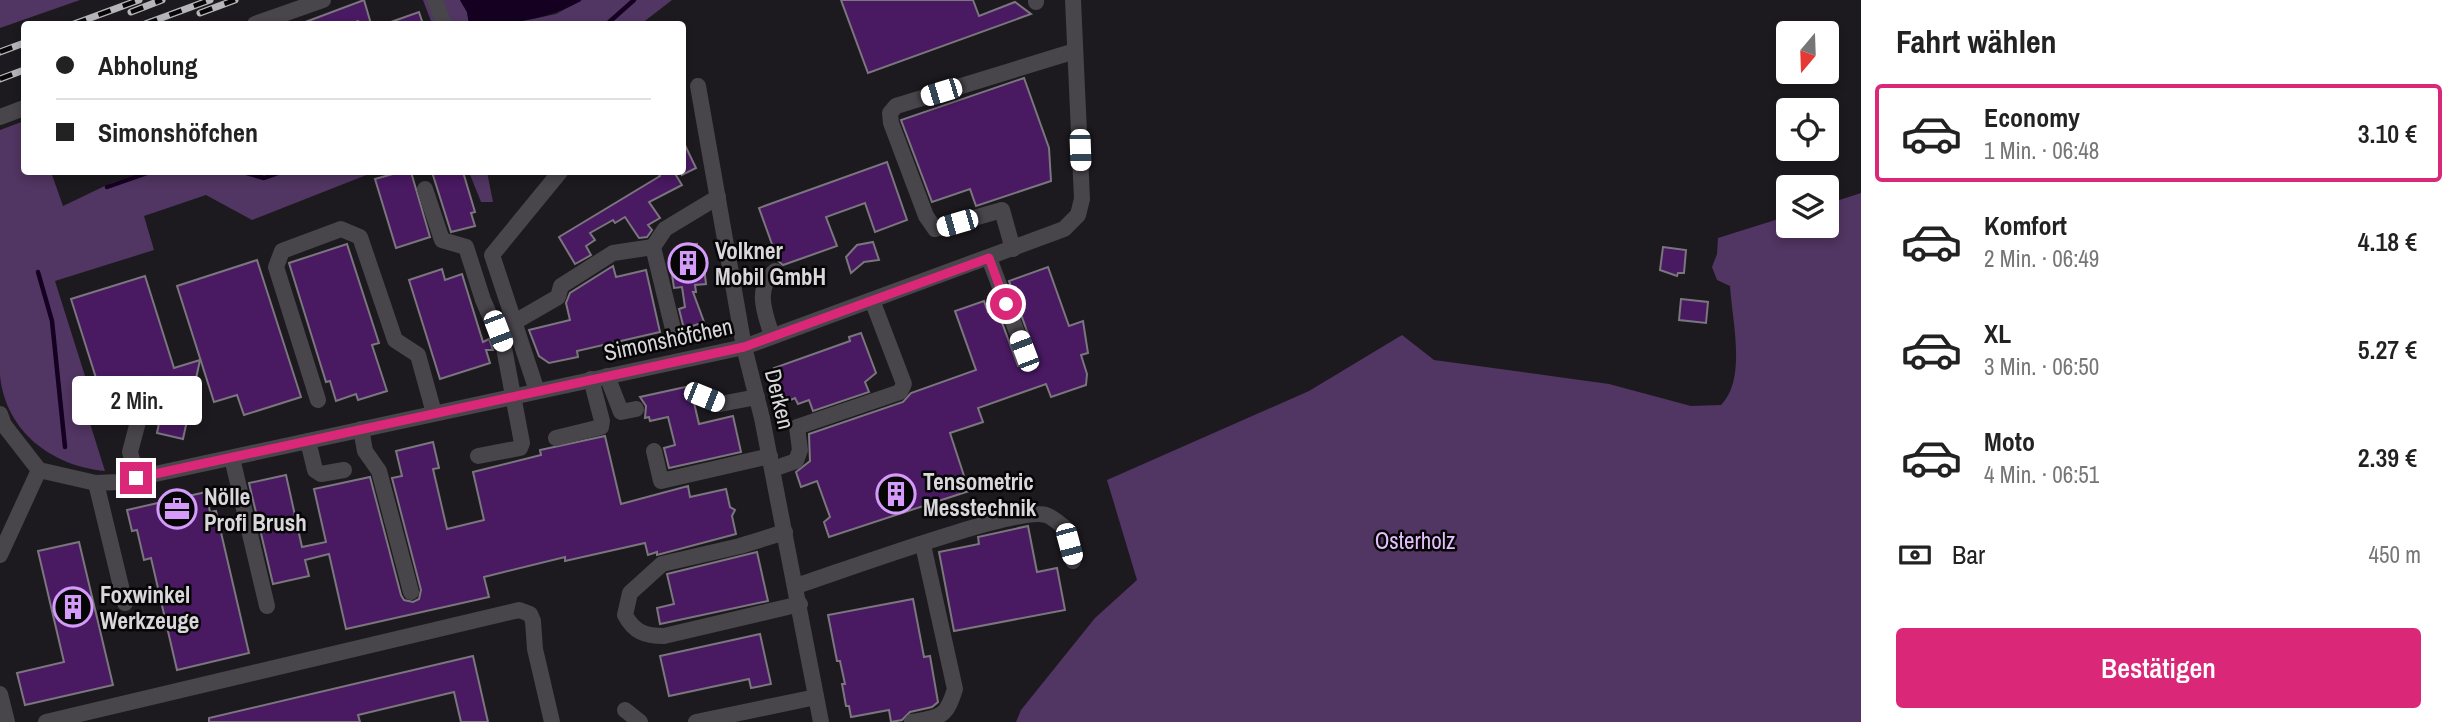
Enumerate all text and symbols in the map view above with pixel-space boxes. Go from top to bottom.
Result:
text: Fahrt wählen [1896,20,2057,63]
north arrow [1776,21,1839,84]
map controls [1776,21,1839,238]
text: Abholung [98,48,197,83]
car [918,76,965,108]
button: locate [1776,98,1839,161]
text: Economy [1984,100,2080,135]
icon: car [1900,102,1963,165]
text: Simonshöfchen [98,115,258,150]
text: 3.10 € [2358,116,2417,151]
car [1069,129,1092,171]
text: 1 Min. · 06:48 [1984,135,2099,166]
button: layers [1776,175,1839,238]
car [934,207,981,239]
text: Komfort [1984,208,2067,243]
icon: car [1900,210,1963,273]
text: 4.18 € [2358,224,2417,259]
place label: Volkner Mobil GmbH [715,235,826,292]
building icon: Volkner Mobil GmbH [667,242,709,284]
text: 2 Min. · 06:49 [1984,243,2099,274]
route start [990,288,1022,320]
car [481,308,516,354]
street label: Simonshöfchen [601,310,735,368]
text: XL [1984,316,2011,351]
icon: car [1900,318,1963,381]
car [1007,328,1042,374]
text: 5.27 € [2358,332,2417,367]
text: 3 Min. · 06:50 [1984,351,2099,382]
street label: Derken [758,366,802,432]
callout: 2 Min. [71,377,201,426]
car [681,379,728,415]
text: 2 Min. [110,385,164,416]
text: Moto [1984,424,2035,459]
icon: car [1900,426,1963,489]
text: 2.39 € [2358,440,2417,475]
text: 4 Min. · 06:51 [1984,459,2099,490]
route end [120,462,152,494]
place label: Tensometric Messtechnik [923,466,1037,523]
building icon: Tensometric Messtechnik [875,473,917,515]
place label: Nölle Profi Brush [204,481,307,538]
office icon: Nölle Profi Brush [156,488,198,530]
car [1054,521,1085,567]
park label: Osterholz [1375,525,1455,556]
icon: cash [1896,536,1934,574]
text: Bar [1952,537,1985,572]
text: 450 m [2369,539,2421,570]
place label: Foxwinkel Werkzeuge [100,579,199,636]
building icon: Foxwinkel Werkzeuge [52,586,94,628]
button: Bestätigen [1896,628,2421,708]

